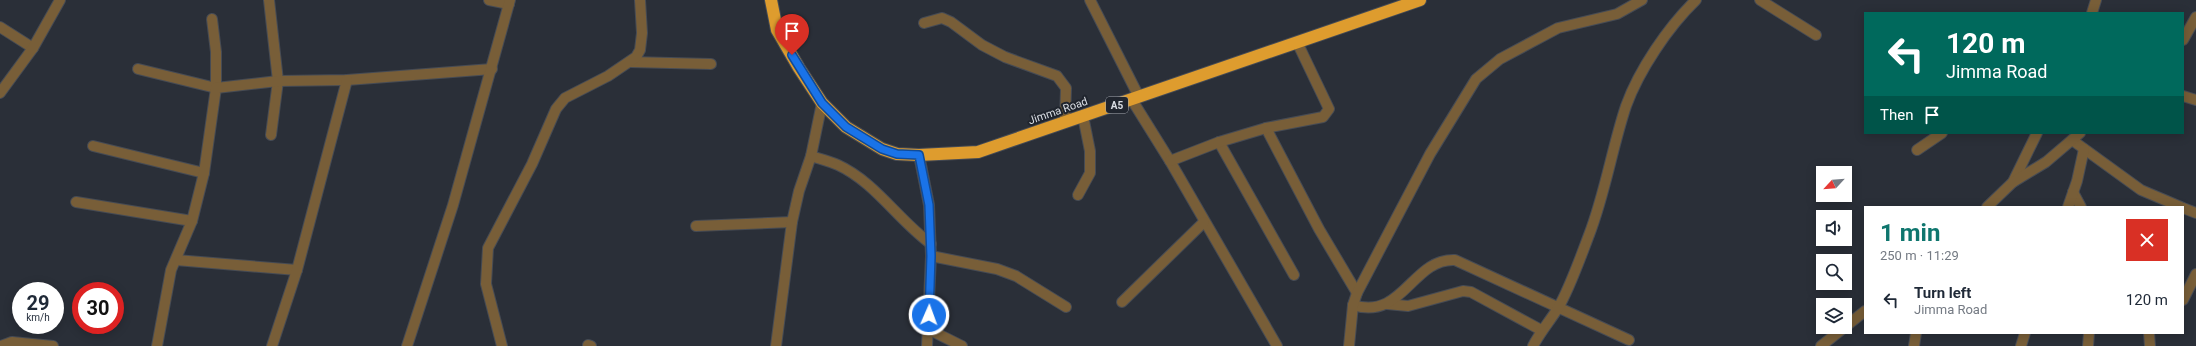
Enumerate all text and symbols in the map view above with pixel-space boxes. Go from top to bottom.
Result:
pin [775,14,809,55]
icon: arrive [781,20,803,42]
text: 120 m [1946,27,2025,60]
icon: left [1880,28,1932,80]
text: Jimma Road [1946,61,2047,82]
street label: Jimma Road [1027,95,1089,127]
road number: A5 [1106,97,1128,113]
icon: arrive [1921,104,1943,126]
text: Then [1880,106,1913,124]
north arrow [1816,166,1852,202]
map controls [1816,166,1852,334]
button: sound [1816,210,1852,246]
text: 1 min [1880,219,1940,247]
button: close [2126,219,2168,261]
text: 250 m · 11:29 [1880,248,1959,263]
button: search [1816,254,1852,290]
speed limit sign: 30 [72,282,124,334]
text: Turn left [1914,284,1971,302]
icon: left [1880,289,1902,311]
text: 29 [27,291,49,315]
text: 120 m [2126,291,2168,309]
position arrow [908,294,950,336]
button: layers [1816,298,1852,334]
text: Jimma Road [1914,302,1987,317]
text: km/h [26,312,50,323]

